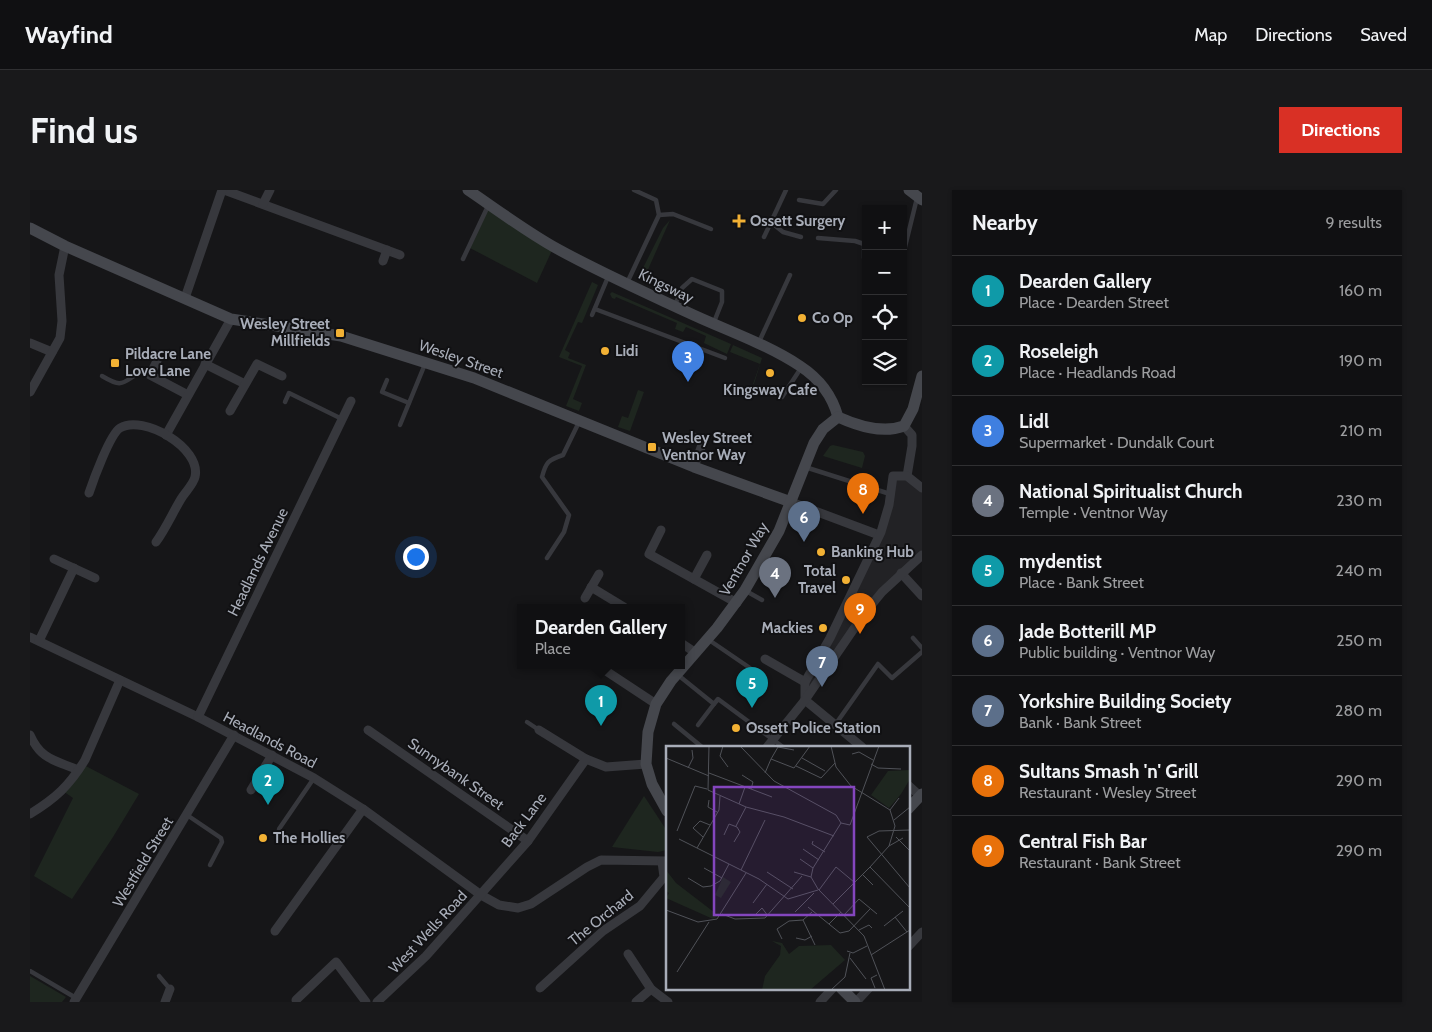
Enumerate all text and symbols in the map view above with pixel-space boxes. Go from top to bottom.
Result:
text: Wayfind [25,20,113,49]
text: Map [1194,24,1227,46]
text: Directions [1255,24,1332,46]
text: Saved [1360,24,1407,46]
button: Directions [1279,107,1402,153]
text: Find us [30,109,138,152]
map controls [862,205,907,385]
button: + [862,205,907,250]
text: Nearby [972,210,1038,235]
place label: Ossett Surgery [750,212,846,230]
text: 9 results [1326,213,1382,232]
marker: Ossett Surgery [732,214,746,228]
button: − [862,250,907,295]
street label: Kingsway [635,265,697,307]
text: Dearden Gallery [1019,270,1152,293]
text: 1 [985,281,991,300]
text: 160 m [1339,281,1382,300]
text: Place · Dearden Street [1019,293,1169,312]
button: locate [862,295,907,340]
place label: Co Op [812,309,853,327]
marker: Co Op [796,312,808,324]
place label: Wesley Street Millfields [240,315,330,350]
marker: Wesley Street Millfields [334,327,346,339]
street label: Wesley Street [416,336,506,382]
button: layers [862,340,907,385]
text: Roseleigh [1019,340,1098,363]
pin: 3 [672,341,704,382]
place label: Lidi [615,342,638,360]
place label: Pildacre Lane Love Lane [125,345,211,380]
marker: Lidi [599,345,611,357]
text: 2 [984,351,992,370]
text: 190 m [1339,351,1382,370]
marker: Pildacre Lane Love Lane [109,357,121,369]
text: Place · Headlands Road [1019,363,1176,382]
marker: Kingsway Cafe [764,367,776,379]
place label: Kingsway Cafe [723,381,817,399]
text: Lidl [1019,410,1049,433]
text: 3 [984,421,992,440]
text: 210 m [1340,421,1382,440]
place label: Wesley Street Ventnor Way [662,429,752,464]
text: Supermarket · Dundalk Court [1019,433,1214,452]
marker: Wesley Street Ventnor Way [646,441,658,453]
pin: 8 [847,473,879,514]
text: National Spiritualist Church [1019,480,1242,503]
text: 4 [983,491,993,510]
text: 230 m [1336,491,1382,510]
pin: 6 [788,501,820,542]
text: Temple · Ventnor Way [1019,503,1168,522]
street label: Headlands Avenue [224,505,292,619]
street label: Ventnor Way [716,519,773,599]
place label: Banking Hub [831,543,914,561]
your location [403,544,429,570]
marker: Banking Hub [815,546,827,558]
text: mydentist [1019,550,1102,573]
pin: 4 [759,557,791,598]
text: 5 [984,561,992,580]
text: 240 m [1336,561,1382,580]
place label: Total Travel [798,562,836,597]
text: Place · Bank Street [1019,573,1144,592]
marker: Total Travel [840,574,852,586]
pin: 9 [844,593,876,634]
popup [517,604,685,669]
text: Dearden Gallery [535,616,667,639]
place label: Mackies [761,619,813,637]
text: Jade Botterill MP [1019,620,1156,643]
marker: Mackies [817,622,829,634]
text: 6 [984,631,993,650]
text: 250 m [1336,631,1382,650]
text: Place [535,639,571,658]
text: Public building · Ventnor Way [1019,643,1215,662]
pin: 7 [806,646,838,687]
pin: 5 [736,667,768,708]
pin: 1 [585,685,617,726]
text: Yorkshire Building Society [1019,690,1231,713]
text: 7 [984,701,992,720]
text: 280 m [1335,701,1382,720]
street label: Headlands Road [220,708,320,772]
text: Bank · Bank Street [1019,713,1141,732]
place label: Ossett Police Station [746,719,881,737]
marker: Ossett Police Station [730,722,742,734]
street label: Sunnybank Street [404,734,508,814]
inset map [666,746,909,990]
text: Sultans Smash 'n' Grill [1019,760,1198,783]
pin: 2 [252,764,284,805]
text: 8 [983,771,993,790]
text: 290 m [1336,771,1382,790]
text: Restaurant · Wesley Street [1019,783,1196,802]
street label: Back Lane [498,789,551,851]
street label: Westfield Street [109,814,177,910]
place label: The Hollies [273,829,345,847]
text: Central Fish Bar [1019,830,1147,853]
marker: The Hollies [257,832,269,844]
text: 9 [984,841,993,860]
text: 290 m [1336,841,1382,860]
text: Restaurant · Bank Street [1019,853,1181,872]
street label: The Orchard [565,886,637,950]
street label: West Wells Road [385,887,471,977]

